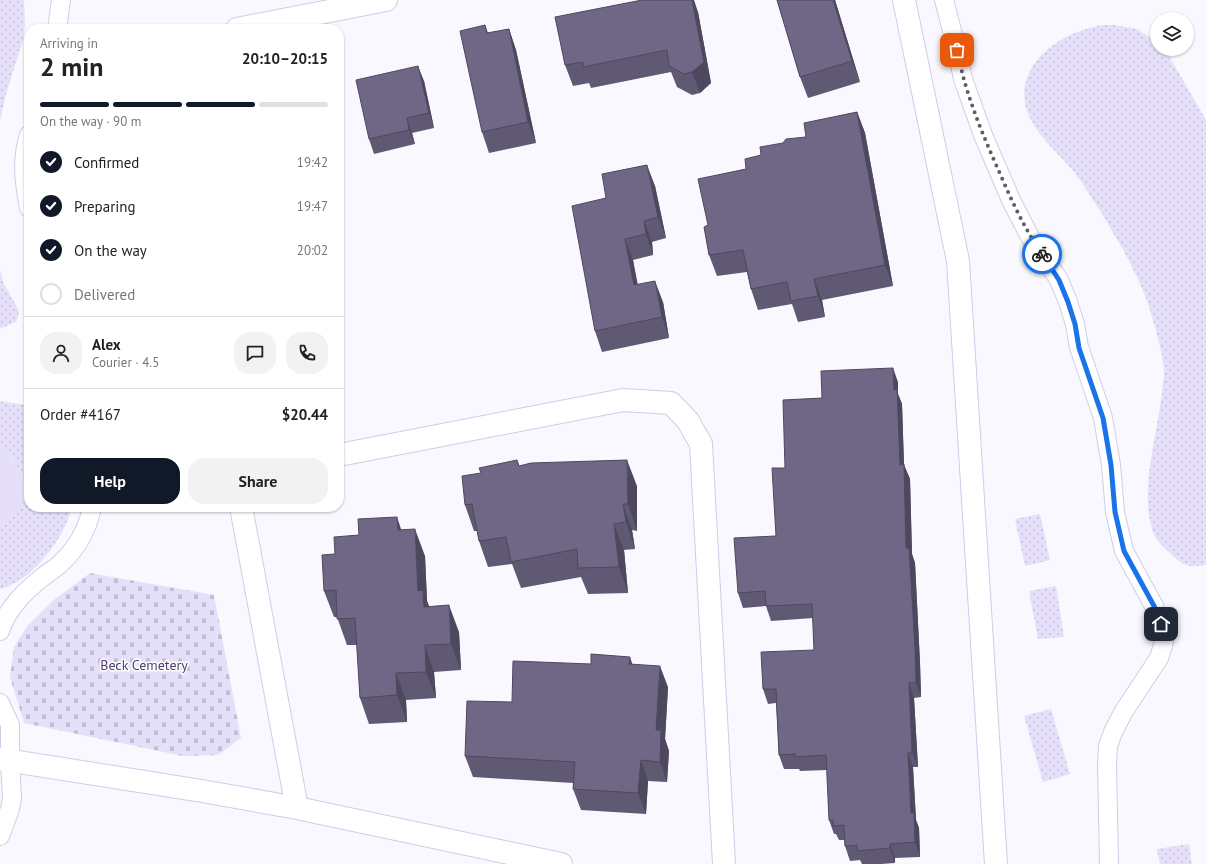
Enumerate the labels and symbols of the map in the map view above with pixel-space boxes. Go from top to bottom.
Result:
pin [940,33,974,67]
courier [1022,234,1062,274]
pin [1144,607,1178,641]
park label: Beck Cemetery [100,656,188,674]

